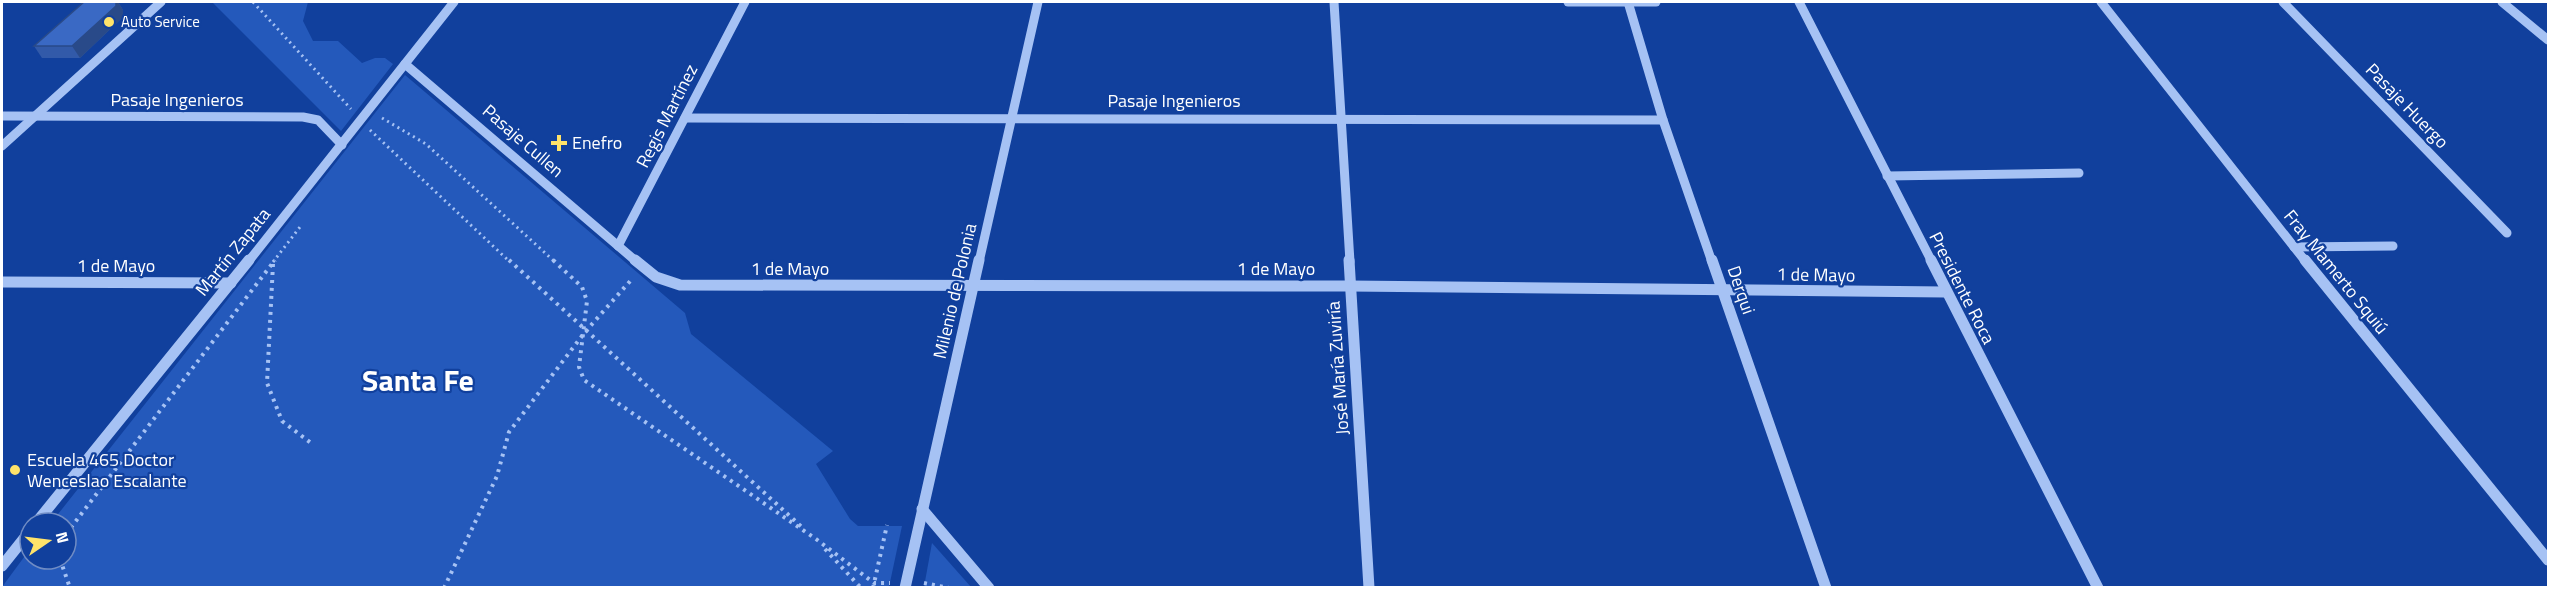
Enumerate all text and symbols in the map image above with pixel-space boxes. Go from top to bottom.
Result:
place label: Auto Service [121,10,200,33]
marker: Auto Service [102,15,116,29]
street label: Pasaje Huergo [2360,57,2455,154]
street label: Regis Martínez [629,59,704,172]
street label: Pasaje Ingenieros [110,86,244,113]
street label: Pasaje Ingenieros [1107,87,1241,114]
street label: Pasaje Cullen [477,98,570,184]
place label: Enefro [572,129,622,156]
marker: Enefro [550,134,568,152]
street label: Martín Zapata [189,202,277,302]
street label: Fray Mamerto Squiú [2278,204,2395,340]
street label: Milenio de Polonia [926,220,983,361]
street label: Presidente Roca [1922,227,2002,349]
street label: 1 de Mayo [77,252,155,279]
street label: 1 de Mayo [751,255,829,282]
street label: 1 de Mayo [1237,255,1315,282]
street label: 1 de Mayo [1776,260,1856,289]
street label: Derqui [1721,262,1762,318]
street label: José María Zuviría [1319,300,1356,436]
district label: Santa Fe [362,357,474,403]
place label: Escuela 465 Doctor Wenceslao Escalante [27,446,187,494]
marker: Escuela 465 Doctor Wenceslao Escalante [8,463,22,477]
north arrow [18,511,78,571]
text: N [50,529,76,546]

